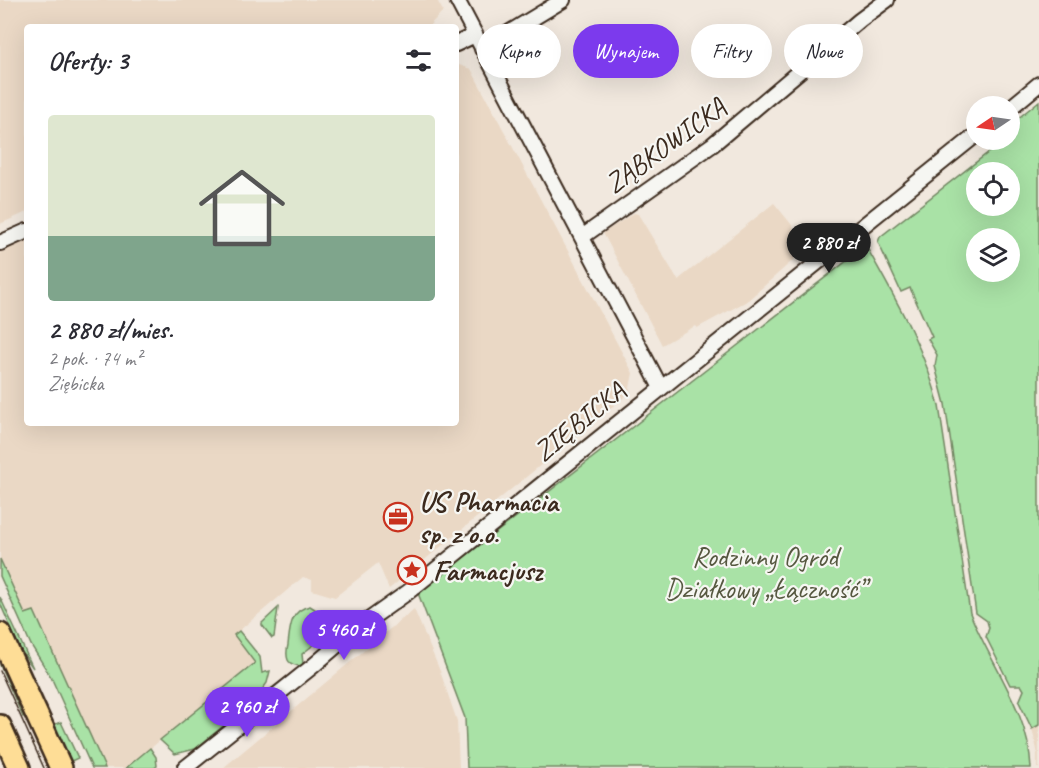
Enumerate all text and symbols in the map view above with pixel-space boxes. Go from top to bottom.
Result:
chip: Kupno [477,24,561,78]
chip: Wynajem [573,24,679,78]
chip: Filtry [691,24,772,78]
chip: Nowe [784,24,863,78]
text: Oferty: 3 [48,44,128,77]
icon: filters [402,44,435,77]
street label: ZĄBKOWICKA [598,89,733,201]
north arrow [966,96,1020,150]
map controls [966,96,1020,282]
icon: home [188,154,296,262]
button: locate [966,162,1020,216]
pin: 2 880 zł [767,223,891,274]
button: layers [966,228,1020,282]
text: 2 880 zł [801,230,857,255]
text: 2 880 zł/mies. [48,313,173,346]
text: 2 pok. · 74 m² [48,346,142,371]
text: Ziębicka [48,371,103,396]
street label: ZIĘBICKA [526,373,633,469]
place label: US Pharmacia sp. z o.o. [419,484,560,551]
office icon: US Pharmacia sp. z o.o. [382,501,414,533]
park label: Rodzinny Ogród Działkowy „Łączność” [665,539,871,606]
place label: Farmacjusz [433,553,544,588]
place icon: Farmacjusz [396,554,428,586]
pin: 5 460 zł [282,610,406,661]
text: 5 460 zł [316,617,372,642]
pin: 2 960 zł [185,687,309,738]
text: 2 960 zł [219,694,275,719]

